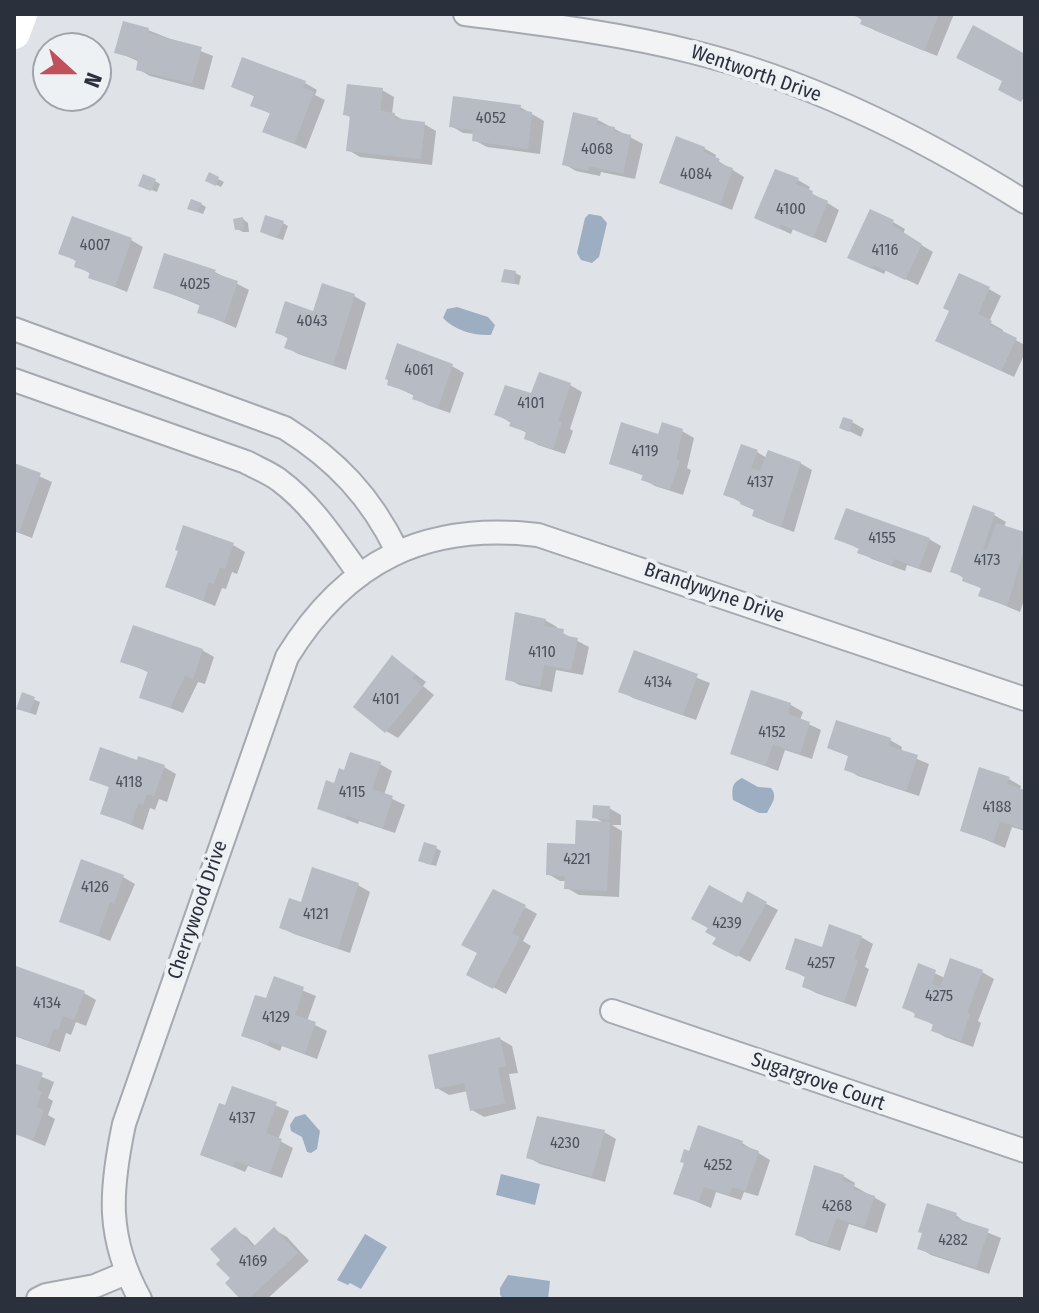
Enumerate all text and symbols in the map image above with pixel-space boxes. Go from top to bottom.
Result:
north arrow [32,32,112,112]
street label: Wentworth Drive [688,40,824,108]
text: N [78,69,108,91]
house number: 4052 [476,109,506,129]
house number: 4068 [581,140,613,160]
house number: 4084 [680,165,712,185]
house number: 4100 [776,200,806,220]
house number: 4007 [80,236,110,256]
house number: 4116 [871,241,899,261]
house number: 4025 [180,275,210,295]
house number: 4043 [297,312,327,332]
house number: 4061 [404,361,434,381]
house number: 4101 [517,394,545,414]
house number: 4119 [632,442,658,462]
house number: 4137 [747,473,773,493]
house number: 4155 [868,529,896,549]
house number: 4173 [974,551,1000,571]
street label: Brandywyne Drive [641,558,787,628]
house number: 4110 [528,643,556,663]
house number: 4134 [644,673,672,693]
house number: 4101 [372,690,400,710]
house number: 4152 [758,723,786,743]
house number: 4118 [115,773,143,793]
house number: 4115 [339,783,365,803]
house number: 4188 [982,798,1012,818]
street label: Cherrywood Drive [163,837,233,983]
house number: 4221 [563,850,591,870]
house number: 4126 [81,878,109,898]
house number: 4121 [303,905,329,925]
house number: 4239 [712,914,742,934]
house number: 4257 [807,954,835,974]
house number: 4275 [925,987,953,1007]
house number: 4134 [33,994,61,1014]
house number: 4129 [262,1008,290,1028]
street label: Sugargrove Court [748,1048,888,1116]
house number: 4137 [229,1109,255,1129]
house number: 4230 [550,1134,580,1154]
house number: 4252 [704,1156,732,1176]
house number: 4268 [822,1197,852,1217]
house number: 4282 [938,1231,968,1251]
house number: 4169 [239,1252,267,1272]

